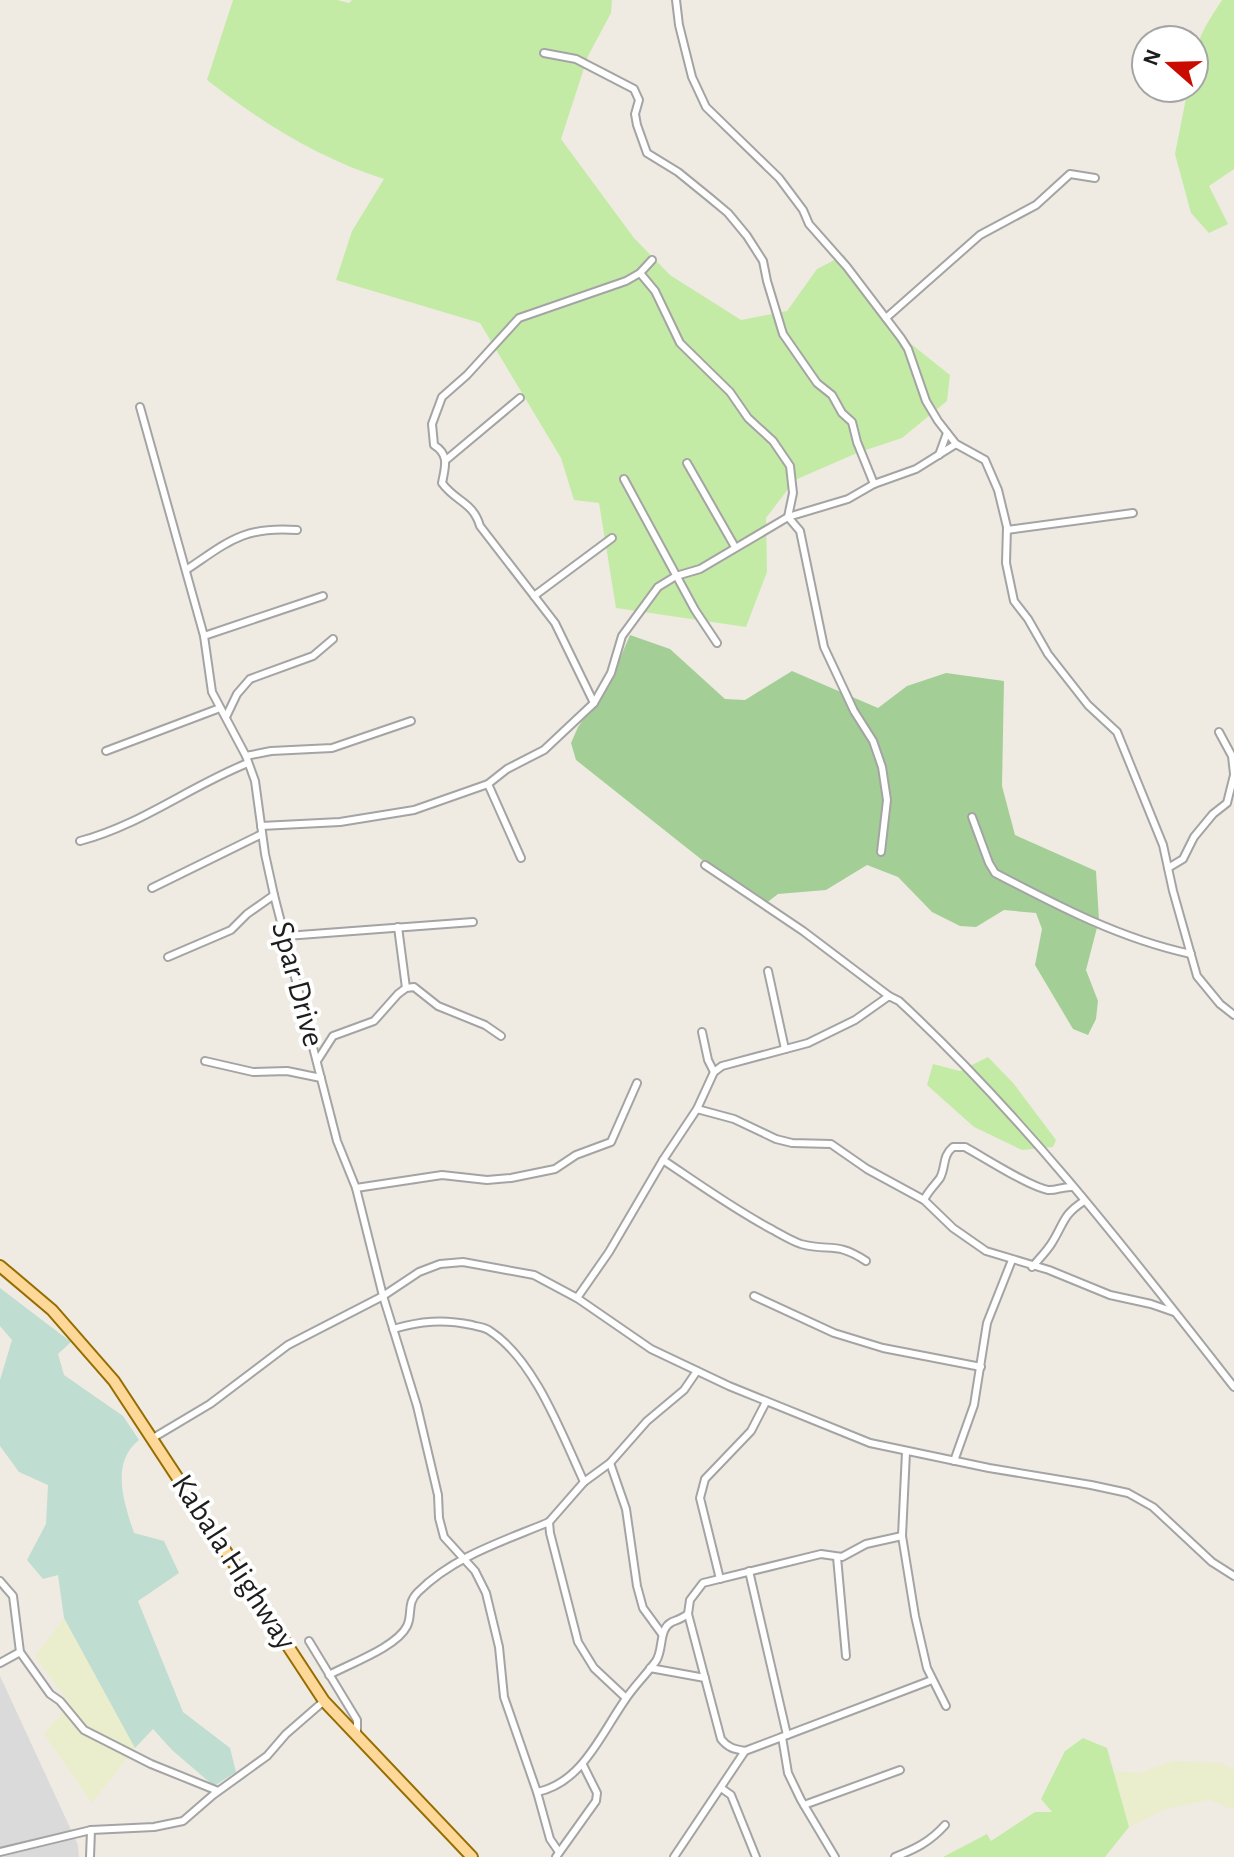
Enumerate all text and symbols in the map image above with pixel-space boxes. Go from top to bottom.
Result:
north arrow [1130,24,1210,104]
text: N [1139,47,1165,68]
street label: Spar Drive [266,918,330,1050]
street label: Kabala Highway [166,1469,302,1655]

